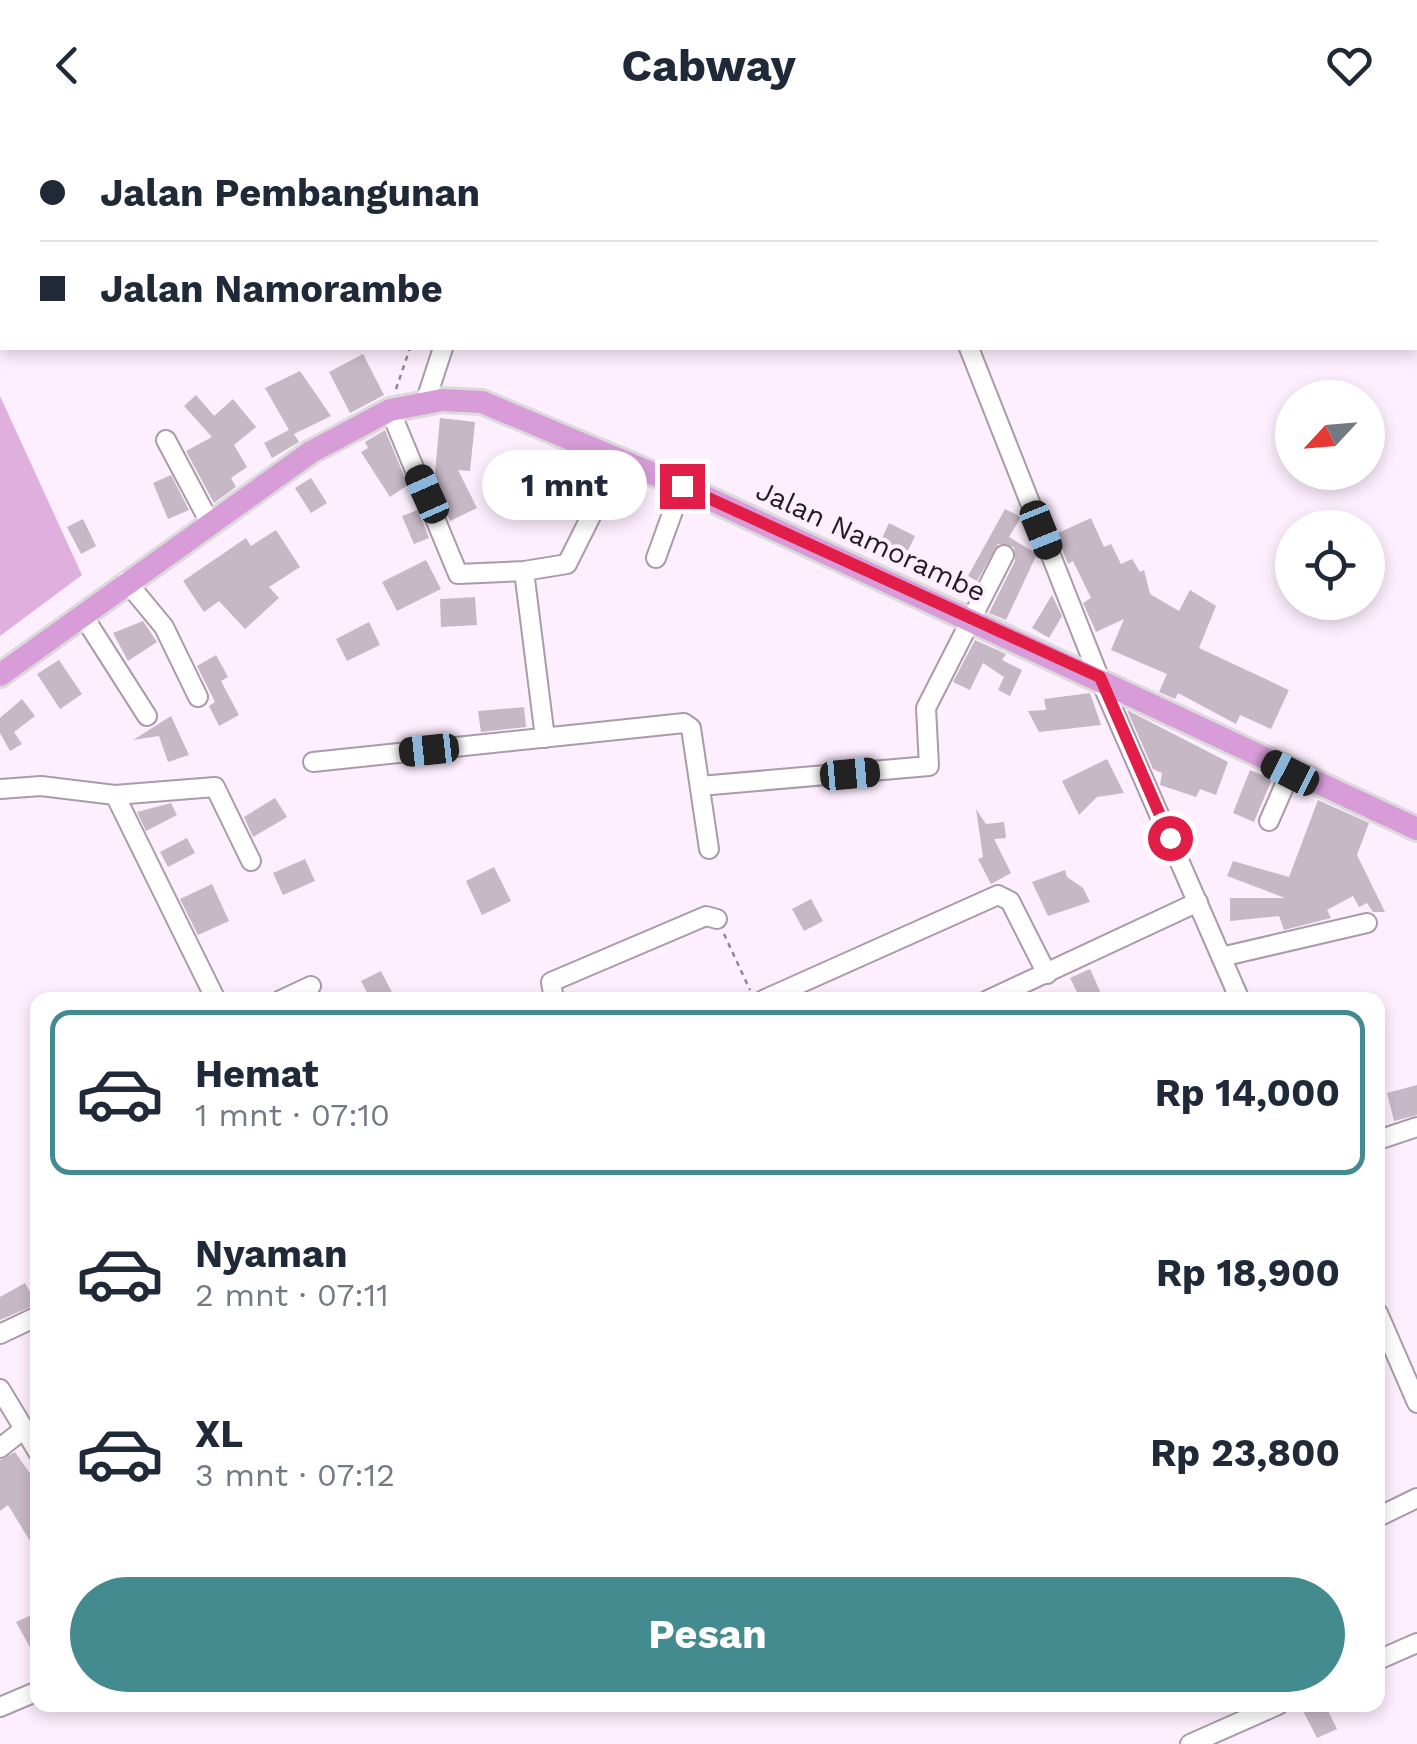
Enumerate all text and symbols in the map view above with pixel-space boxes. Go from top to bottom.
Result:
icon: back [40,38,95,93]
icon: heart [1322,38,1377,93]
text: Cabway [621,39,796,92]
text: Jalan Pembangunan [100,171,480,215]
text: Jalan Namorambe [100,267,443,311]
north arrow [1275,380,1385,490]
map controls [1275,380,1385,620]
callout: 1 mnt [482,451,647,521]
car [401,460,453,528]
route end [660,464,705,509]
text: 1 mnt [521,466,608,504]
street label: Jalan Namorambe [751,473,991,609]
car [1016,497,1066,563]
button: locate [1275,510,1385,620]
car [398,732,460,768]
car [1256,746,1324,800]
car [819,756,881,792]
route start [1148,816,1193,861]
icon: car [75,1048,165,1138]
text: Hemat [195,1052,319,1096]
text: Rp 14,000 [1155,1071,1340,1115]
text: 1 mnt · 07:10 [195,1096,390,1134]
icon: car [75,1228,165,1318]
text: Nyaman [195,1232,347,1276]
text: Rp 18,900 [1156,1251,1340,1295]
text: 2 mnt · 07:11 [195,1276,389,1314]
icon: car [75,1408,165,1498]
text: XL [195,1412,243,1456]
text: Rp 23,800 [1150,1431,1340,1475]
text: 3 mnt · 07:12 [195,1456,395,1494]
button: Pesan [70,1577,1345,1692]

